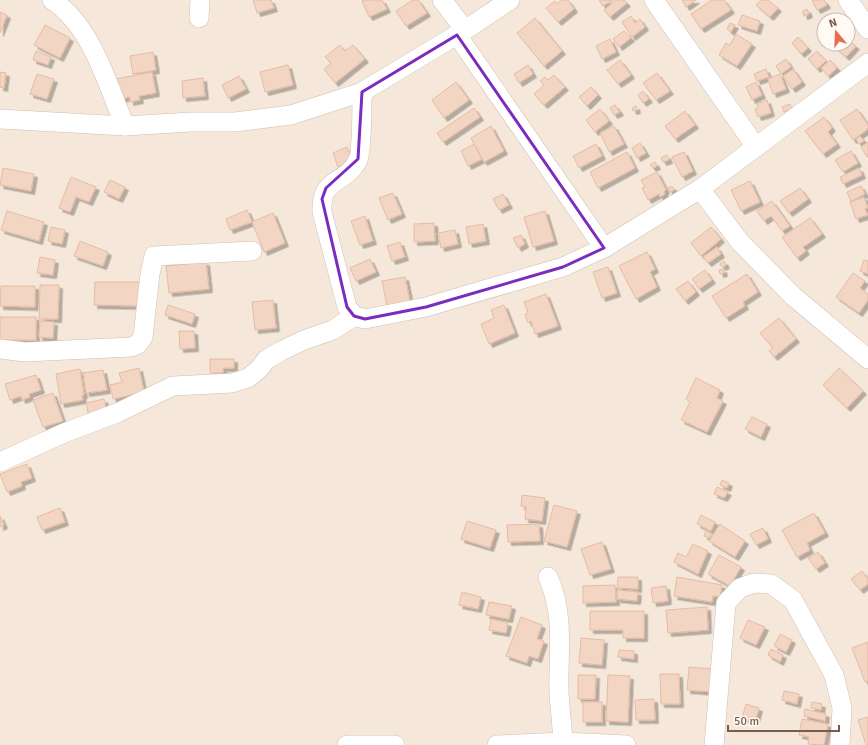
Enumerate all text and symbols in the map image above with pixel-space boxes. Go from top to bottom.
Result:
north arrow [816,12,856,52]
text: N [827,16,839,30]
scale bar [728,707,839,733]
text: 50 m [734,714,759,729]

